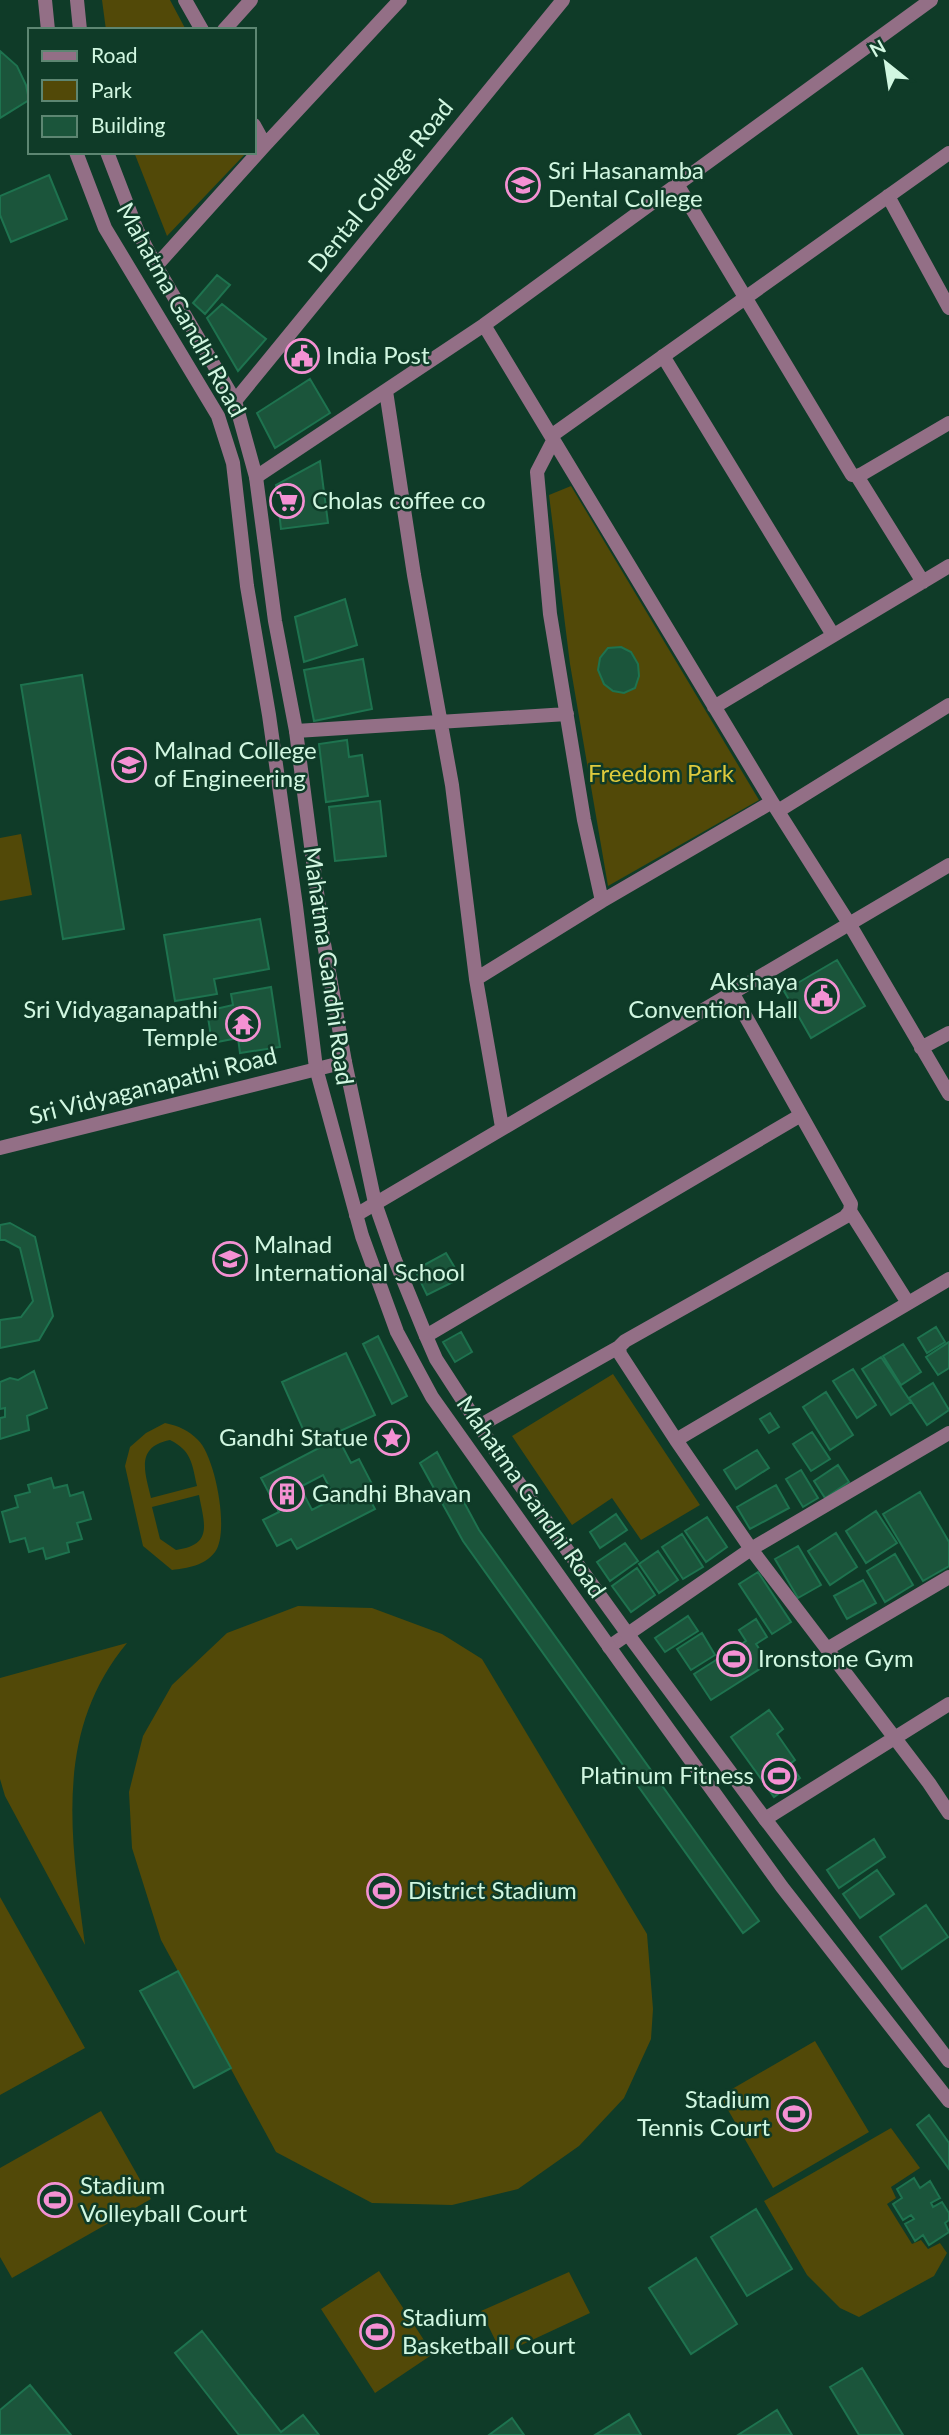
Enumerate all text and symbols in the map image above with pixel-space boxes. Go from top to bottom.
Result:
legend [28,28,256,154]
north arrow [851,28,921,98]
text: N [865,34,889,61]
text: Road [91,42,138,67]
text: Park [91,77,132,102]
street label: Dental College Road [301,93,458,277]
text: Building [91,112,166,137]
place label: Sri Hasanamba Dental College [548,155,704,212]
school or university icon: Sri Hasanamba Dental College [504,166,542,204]
street label: Mahatma Gandhi Road [111,197,253,421]
public building icon: India Post [283,337,321,375]
place label: India Post [326,340,430,369]
supermarket icon: Cholas coffee co [268,482,306,520]
place label: Cholas coffee co [312,485,486,514]
place label: Malnad College of Engineering [154,735,317,792]
school or university icon: Malnad College of Engineering [110,746,148,784]
park label: Freedom Park [588,758,735,787]
street label: Mahatma Gandhi Road [298,845,361,1087]
place label: Akshaya Convention Hall [628,966,798,1023]
public building icon: Akshaya Convention Hall [803,977,841,1015]
place label: Sri Vidyaganapathi Temple [23,994,218,1051]
temple icon: Sri Vidyaganapathi Temple [224,1005,262,1043]
street label: Sri Vidyaganapathi Road [26,1040,279,1129]
place label: Malnad International School [254,1229,465,1286]
school or university icon: Malnad International School [211,1240,249,1278]
street label: Mahatma Gandhi Road [451,1389,613,1603]
place icon: Gandhi Statue [373,1419,411,1457]
place label: Gandhi Statue [219,1422,368,1451]
building icon: Gandhi Bhavan [268,1475,306,1513]
place label: Gandhi Bhavan [312,1478,471,1507]
sports icon: Ironstone Gym [715,1640,753,1678]
place label: Ironstone Gym [758,1643,914,1672]
sports icon: Platinum Fitness [760,1757,798,1795]
place label: Platinum Fitness [580,1760,754,1789]
sports icon: District Stadium [365,1872,403,1910]
place label: District Stadium [408,1875,577,1904]
place label: Stadium Tennis Court [637,2084,770,2141]
sports icon: Stadium Tennis Court [775,2095,813,2133]
place label: Stadium Volleyball Court [80,2170,247,2227]
sports icon: Stadium Volleyball Court [36,2181,74,2219]
place label: Stadium Basketball Court [402,2302,576,2359]
sports icon: Stadium Basketball Court [358,2313,396,2351]

